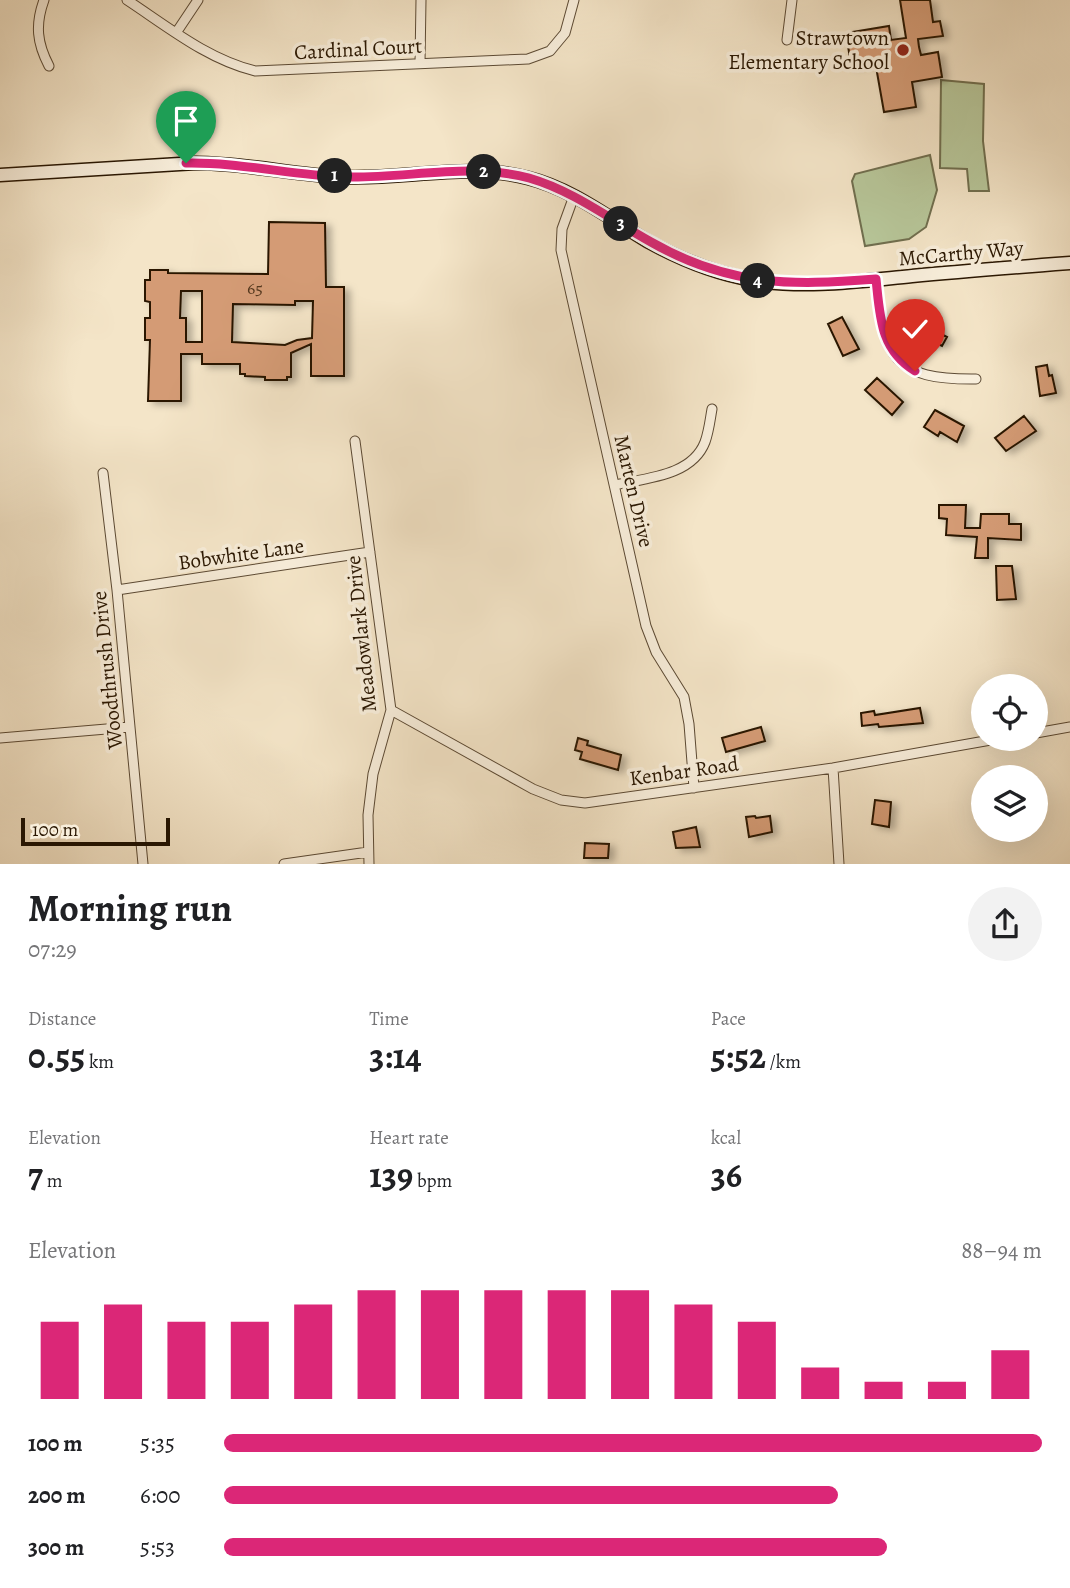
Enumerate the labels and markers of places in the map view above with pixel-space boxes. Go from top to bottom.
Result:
place label: Strawtown Elementary School [728,24,889,76]
marker: Strawtown Elementary School [895,42,911,58]
pin [156,91,216,163]
pin: 2 [466,154,502,190]
pin: 1 [318,158,352,194]
pin: 3 [604,206,638,242]
pin: 4 [740,264,776,298]
pin [885,299,945,371]

